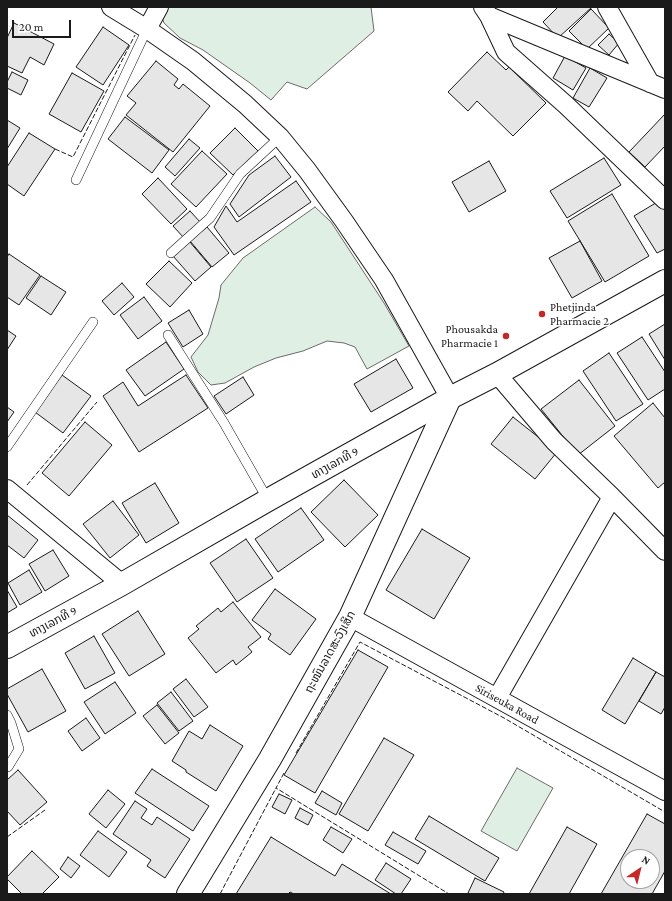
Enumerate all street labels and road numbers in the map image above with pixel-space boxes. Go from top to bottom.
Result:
street label: ທາງເລກທີ 9 [309,444,361,482]
street label: ທາງເລກທີ 9 [27,603,79,641]
street label: ຖະໜົນລາດສະວົງເສິກ [301,608,359,696]
street label: Siriseuka Road [473,681,541,727]

